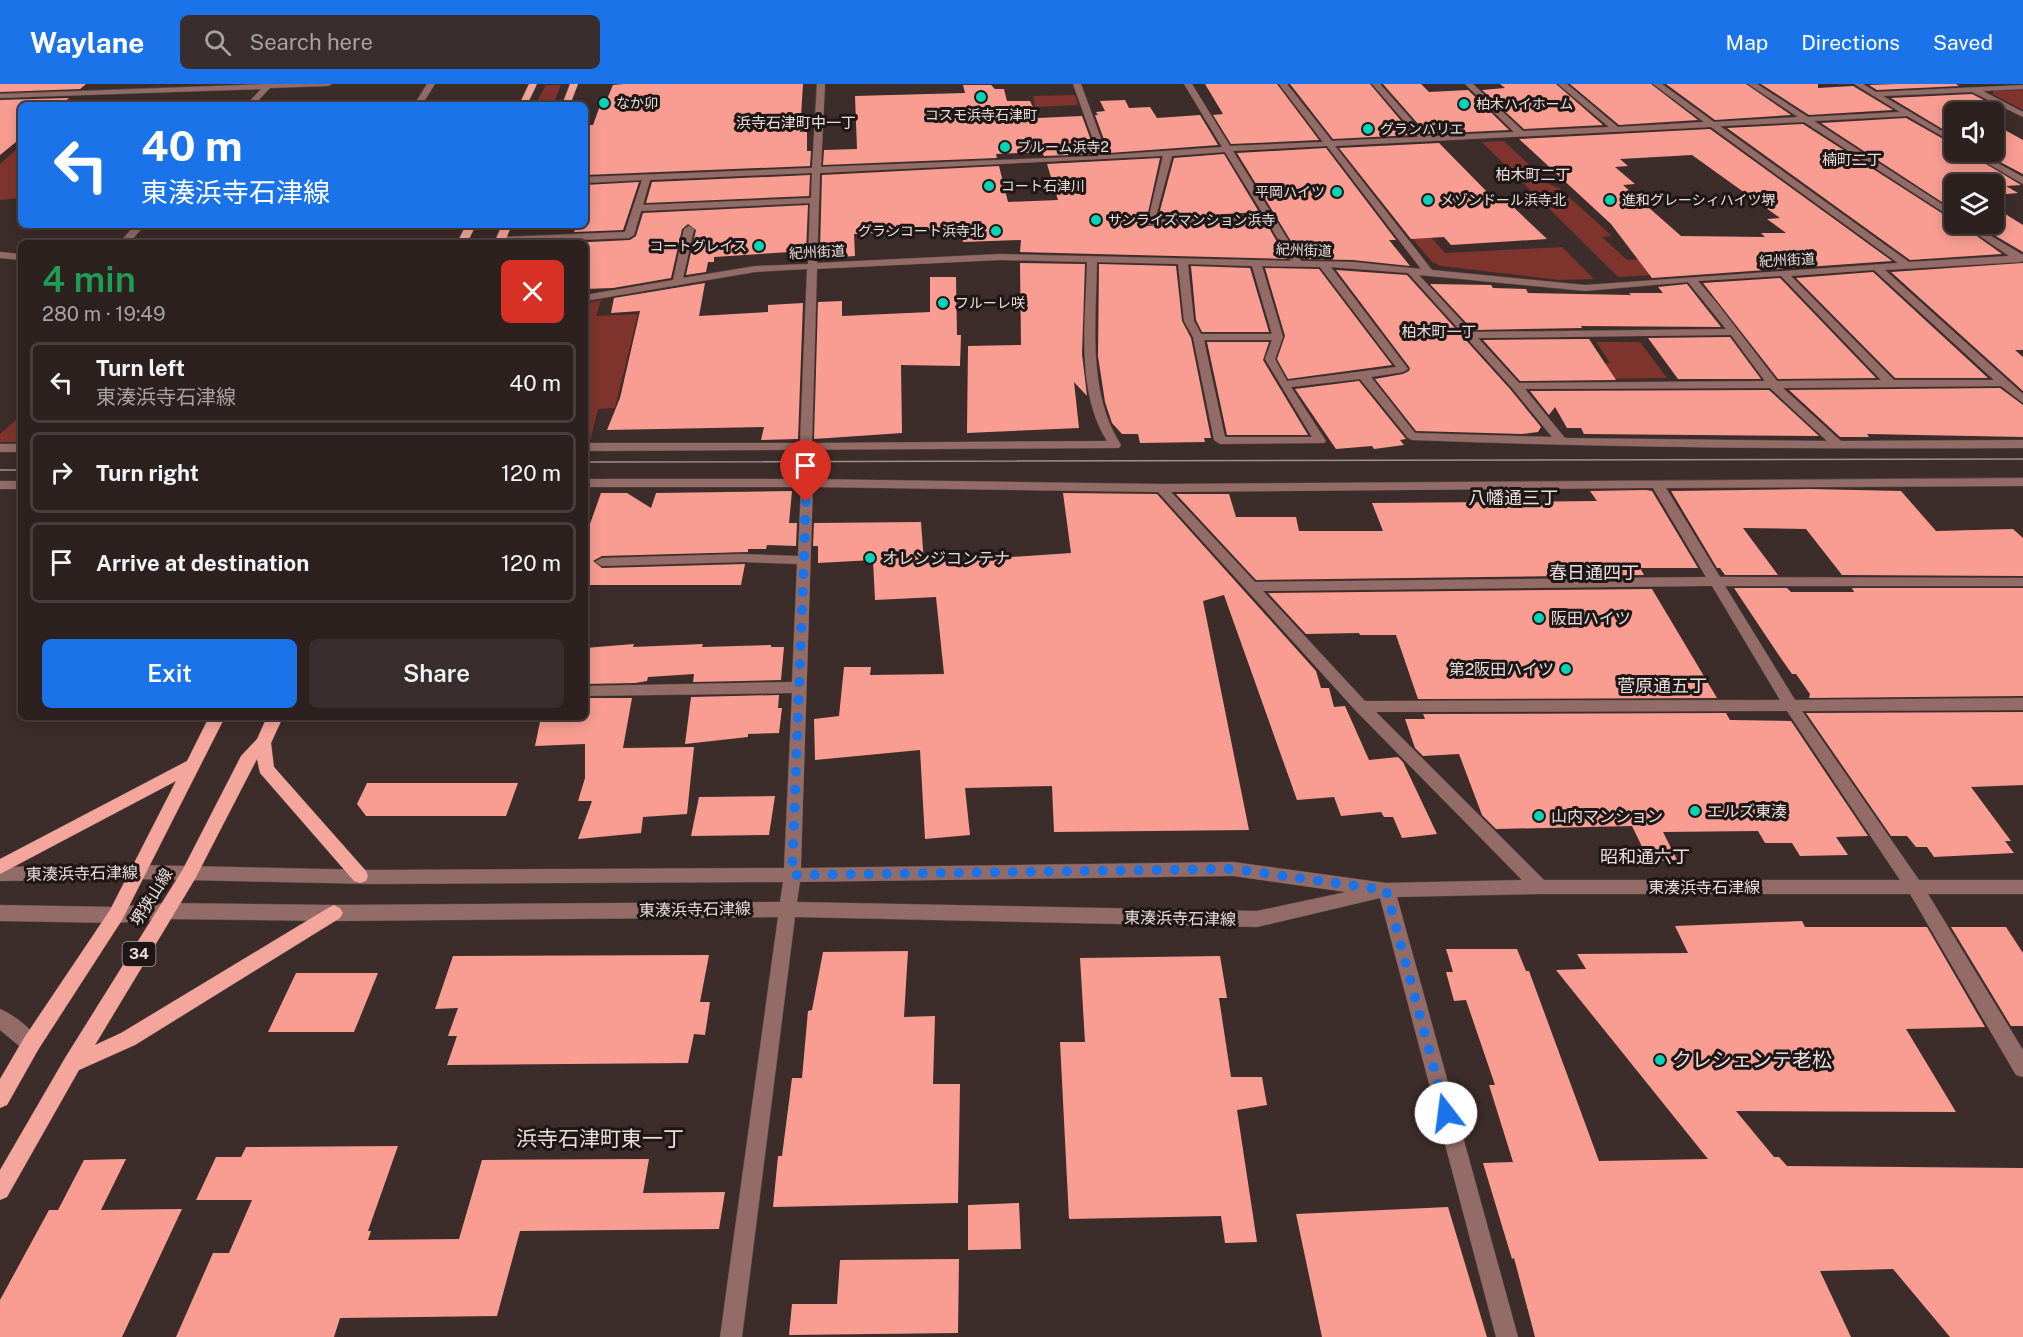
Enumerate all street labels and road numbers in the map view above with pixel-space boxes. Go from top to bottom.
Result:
street label: 紀州街道 [1276,241,1332,259]
street label: 紀州街道 [789,243,845,261]
street label: 紀州街道 [1759,251,1815,269]
street label: 東湊浜寺石津線 [26,863,138,884]
street label: 堺狭山線 [126,865,176,929]
street label: 東湊浜寺石津線 [1648,878,1760,897]
street label: 東湊浜寺石津線 [639,899,751,920]
street label: 東湊浜寺石津線 [1124,908,1236,929]
road number: 34 [122,942,156,966]

